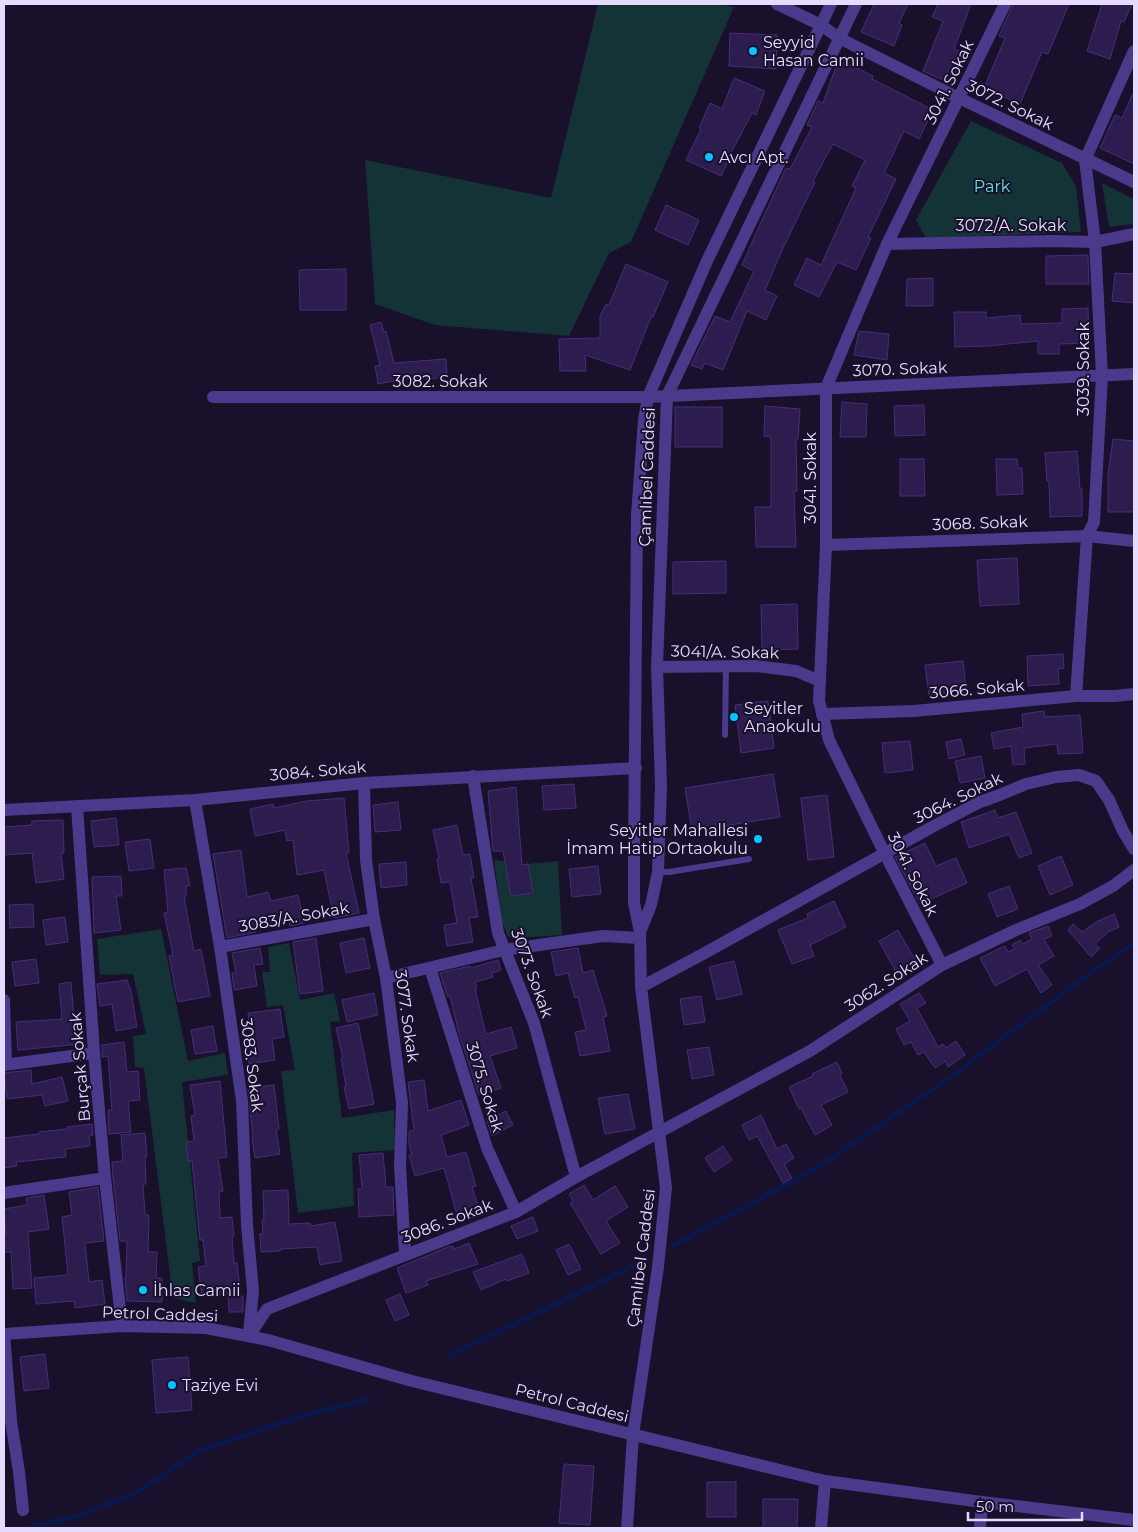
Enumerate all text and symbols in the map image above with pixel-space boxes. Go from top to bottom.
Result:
place label: Seyyid Hasan Camii [763,33,864,70]
street label: 3041. Sokak [920,36,978,127]
marker: Seyyid Hasan Camii [747,45,759,57]
street label: 3072. Sokak [964,76,1057,134]
place label: Avcı Apt. [719,148,788,167]
marker: Avcı Apt. [703,151,715,163]
park label: Park [974,177,1011,196]
street label: 3072/A. Sokak [956,216,1067,235]
street label: 3039. Sokak [1074,322,1093,416]
street label: 3070. Sokak [852,358,948,380]
street label: 3082. Sokak [393,372,488,391]
street label: Çamlıbel Caddesi [635,407,659,547]
street label: 3041. Sokak [801,432,820,524]
street label: 3068. Sokak [932,512,1029,534]
street label: 3041/A. Sokak [671,642,780,662]
street label: 3066. Sokak [929,675,1026,703]
place label: Seyitler Anaokulu [744,699,821,736]
marker: Seyitler Anaokulu [728,711,740,723]
street label: 3084. Sokak [269,757,367,785]
street label: 3064. Sokak [911,768,1006,828]
place label: Seyitler Mahallesi İmam Hatip Ortaokulu [566,821,748,858]
street label: 3041. Sokak [884,829,942,919]
marker: Seyitler Mahallesi İmam Hatip Ortaokulu [752,833,764,845]
street label: 3083/A. Sokak [237,898,351,936]
street label: 3073. Sokak [507,926,557,1021]
street label: 3062. Sokak [841,948,931,1016]
street label: 3077. Sokak [391,968,423,1064]
street label: Burçak Sokak [66,1011,94,1122]
street label: 3083. Sokak [237,1017,267,1114]
street label: 3075. Sokak [462,1039,508,1135]
street label: Çamlıbel Caddesi [623,1188,659,1328]
street label: 3086. Sokak [399,1195,495,1247]
place label: İhlas Camii [153,1281,241,1300]
marker: İhlas Camii [137,1284,149,1296]
street label: Petrol Caddesi [102,1302,218,1326]
place label: Taziye Evi [182,1376,258,1395]
marker: Taziye Evi [166,1379,178,1391]
street label: Petrol Caddesi [513,1380,631,1426]
scale bar [968,1490,1082,1522]
text: 50 m [976,1497,1014,1516]

